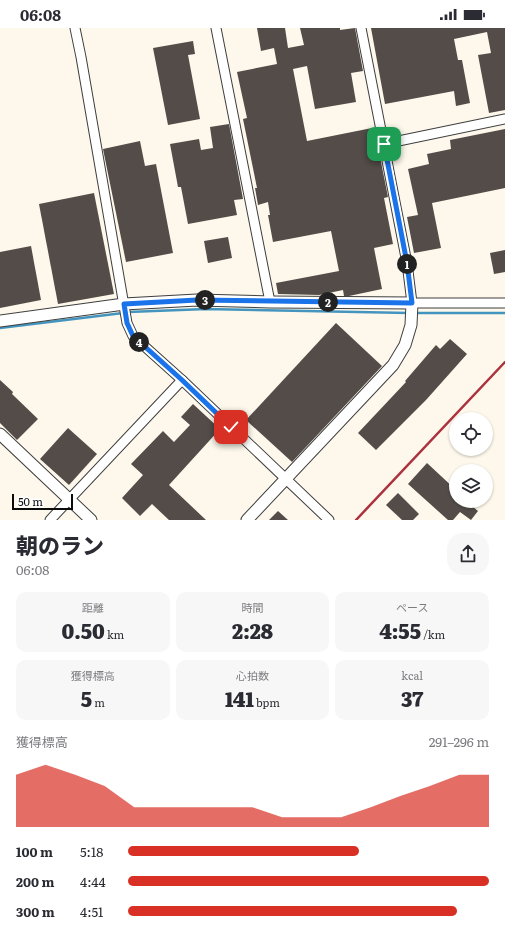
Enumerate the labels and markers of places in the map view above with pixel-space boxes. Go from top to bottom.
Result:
pin [367,127,401,161]
pin: 1 [397,254,417,274]
pin: 3 [195,290,215,310]
pin: 2 [318,292,338,312]
pin: 4 [129,332,149,352]
pin [214,410,248,444]

